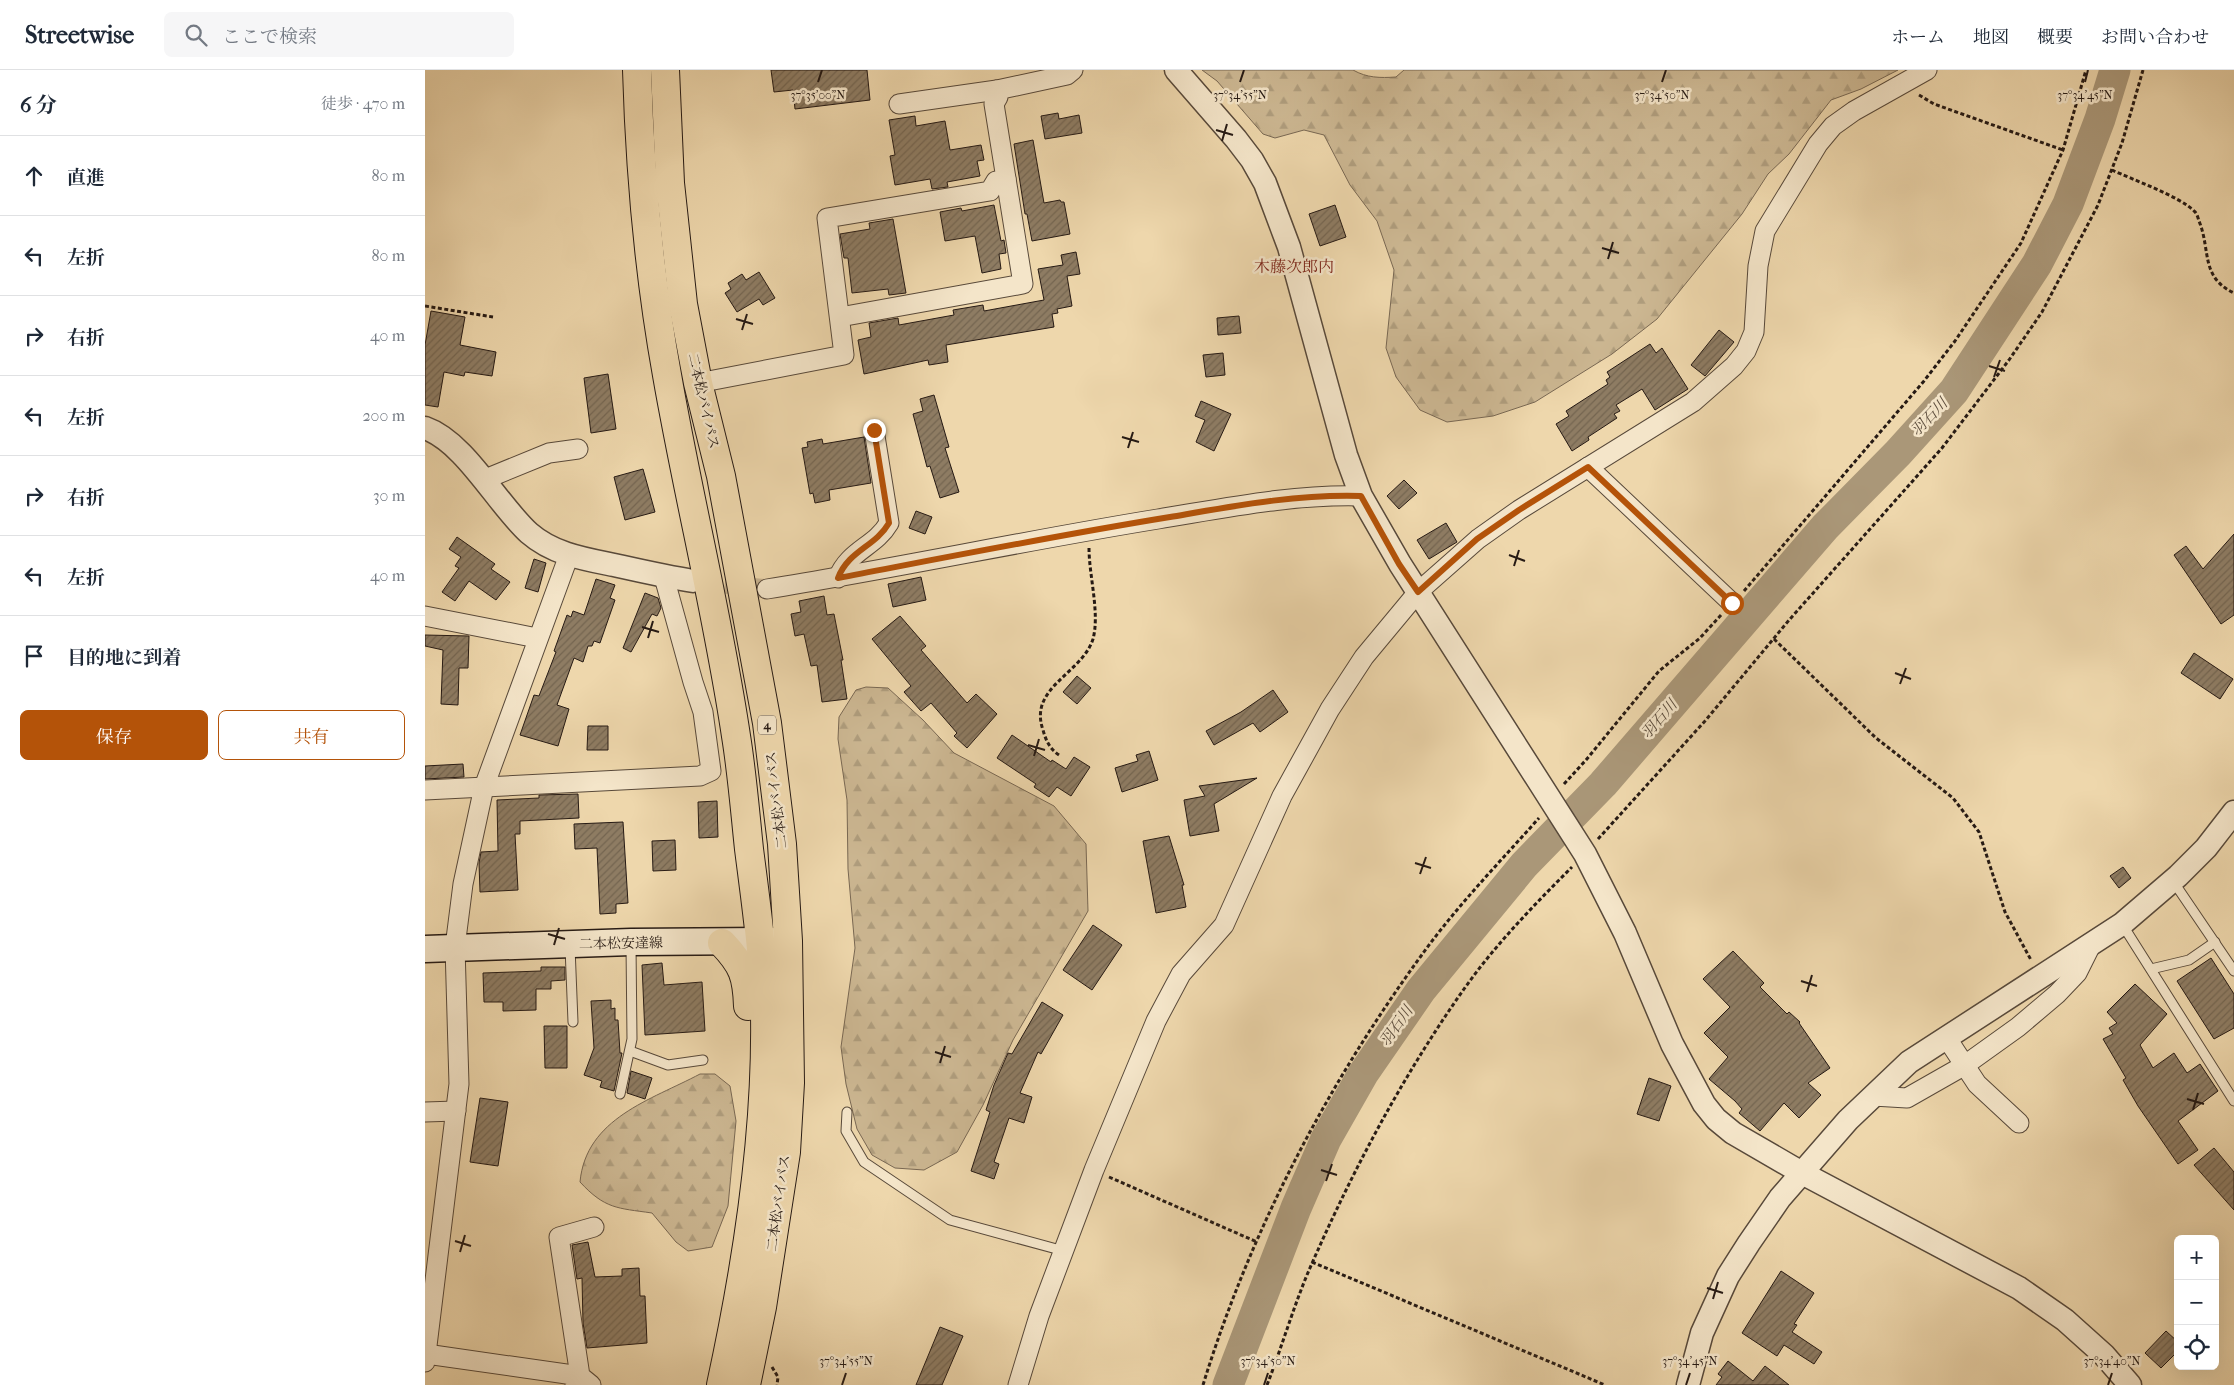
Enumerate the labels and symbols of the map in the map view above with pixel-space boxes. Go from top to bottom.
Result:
text: 37°35'00"N [791,88,845,102]
text: 37°34'55"N [1213,88,1267,102]
text: 37°34'50"N [1634,88,1690,102]
text: 37°34'45"N [2057,88,2113,102]
district label: 木藤次郎内 [1254,257,1334,276]
street label: 二本松バイパス [684,352,723,451]
water label: 羽石川 [1907,393,1952,439]
route end [863,419,886,442]
route start [1721,592,1744,615]
water label: 羽石川 [1637,695,1682,742]
road number: 4 [758,716,776,734]
street label: 二本松バイパス [762,750,791,849]
street label: 二本松安達線 [579,934,663,953]
water label: 羽石川 [1376,1001,1417,1050]
street label: 二本松バイパス [763,1153,794,1253]
text: 37°34'55"N [819,1354,873,1368]
text: 37°34'50"N [1240,1354,1296,1368]
text: 37°34'45"N [1662,1354,1718,1368]
text: 37°34'40"N [2083,1354,2141,1368]

